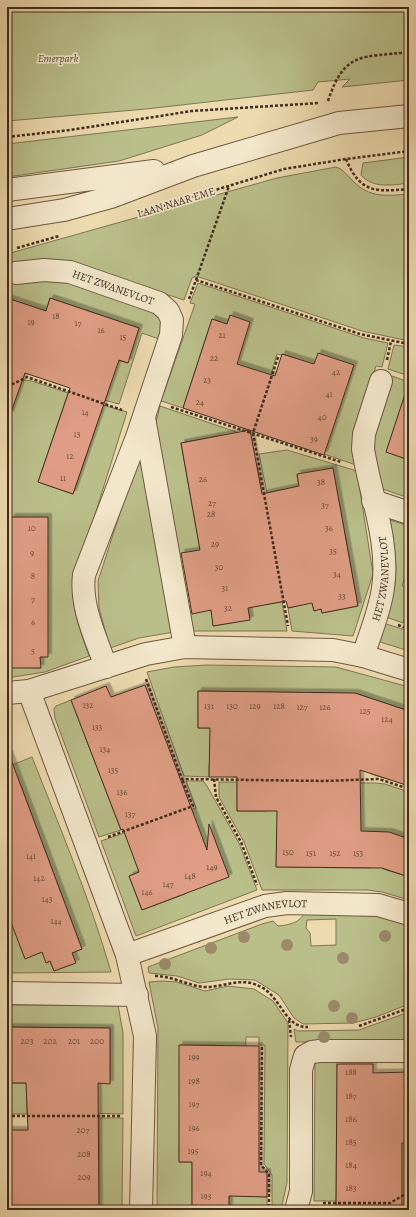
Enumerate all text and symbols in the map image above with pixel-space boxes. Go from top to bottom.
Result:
park label: Emerpark [38,51,78,66]
street label: LAAN NAAR EME [135,184,217,221]
street label: HET ZWANEVLOT [70,266,156,309]
house number: 18 [52,310,60,322]
house number: 19 [27,316,35,328]
house number: 17 [75,317,82,329]
house number: 16 [97,324,105,336]
house number: 21 [218,329,226,341]
house number: 15 [120,331,127,343]
house number: 22 [210,352,219,364]
house number: 42 [332,366,341,378]
house number: 23 [203,374,211,386]
house number: 41 [325,388,333,400]
house number: 24 [196,396,204,408]
house number: 14 [81,406,89,418]
house number: 40 [318,411,327,423]
house number: 13 [74,428,81,440]
house number: 39 [310,433,318,445]
house number: 12 [66,450,74,462]
house number: 11 [60,472,66,484]
house number: 26 [199,473,207,485]
house number: 38 [317,476,325,488]
house number: 27 [208,497,216,509]
house number: 37 [321,499,329,511]
house number: 28 [207,508,215,520]
house number: 10 [28,522,36,534]
house number: 36 [325,522,333,534]
street label: HET ZWANEVLOT [368,535,393,623]
house number: 29 [211,538,219,550]
house number: 35 [329,545,337,557]
house number: 9 [30,547,34,559]
house number: 30 [215,561,223,573]
house number: 34 [333,568,341,580]
house number: 8 [31,570,35,582]
house number: 31 [222,582,228,594]
house number: 33 [338,590,346,602]
house number: 7 [31,593,35,605]
house number: 32 [224,602,233,614]
house number: 6 [31,616,35,628]
house number: 5 [31,645,35,657]
house number: 132 [82,699,94,711]
house number: 131 [204,700,214,712]
house number: 130 [226,700,238,712]
house number: 129 [249,700,261,712]
house number: 128 [273,700,285,712]
house number: 127 [296,701,308,713]
house number: 126 [319,701,331,713]
house number: 125 [359,705,371,717]
house number: 124 [381,713,393,725]
house number: 133 [92,721,103,733]
house number: 134 [100,743,110,755]
house number: 135 [108,764,118,776]
house number: 136 [117,786,127,798]
house number: 137 [125,808,136,820]
house number: 150 [282,846,294,858]
house number: 151 [306,847,316,859]
house number: 152 [329,847,341,859]
house number: 153 [353,847,364,859]
house number: 141 [26,850,36,862]
house number: 149 [206,861,218,873]
house number: 148 [184,870,196,882]
house number: 142 [33,872,45,884]
house number: 147 [163,878,174,890]
house number: 146 [141,886,153,898]
house number: 143 [42,893,53,905]
street label: HET ZWANEVLOT [222,896,307,928]
house number: 144 [50,915,62,927]
house number: 203 [21,1035,34,1047]
house number: 202 [43,1035,57,1047]
house number: 201 [68,1035,80,1047]
house number: 200 [90,1035,104,1047]
house number: 199 [188,1051,200,1063]
house number: 188 [345,1066,357,1078]
house number: 198 [188,1075,200,1087]
house number: 187 [345,1090,357,1102]
house number: 197 [189,1098,200,1110]
house number: 186 [345,1113,357,1125]
house number: 196 [188,1122,200,1134]
house number: 207 [77,1124,90,1136]
house number: 185 [345,1136,357,1148]
house number: 195 [187,1145,199,1157]
house number: 208 [77,1148,91,1160]
house number: 184 [345,1159,357,1171]
house number: 194 [200,1167,212,1179]
house number: 209 [77,1171,91,1183]
house number: 183 [345,1182,357,1194]
house number: 193 [201,1190,212,1202]

